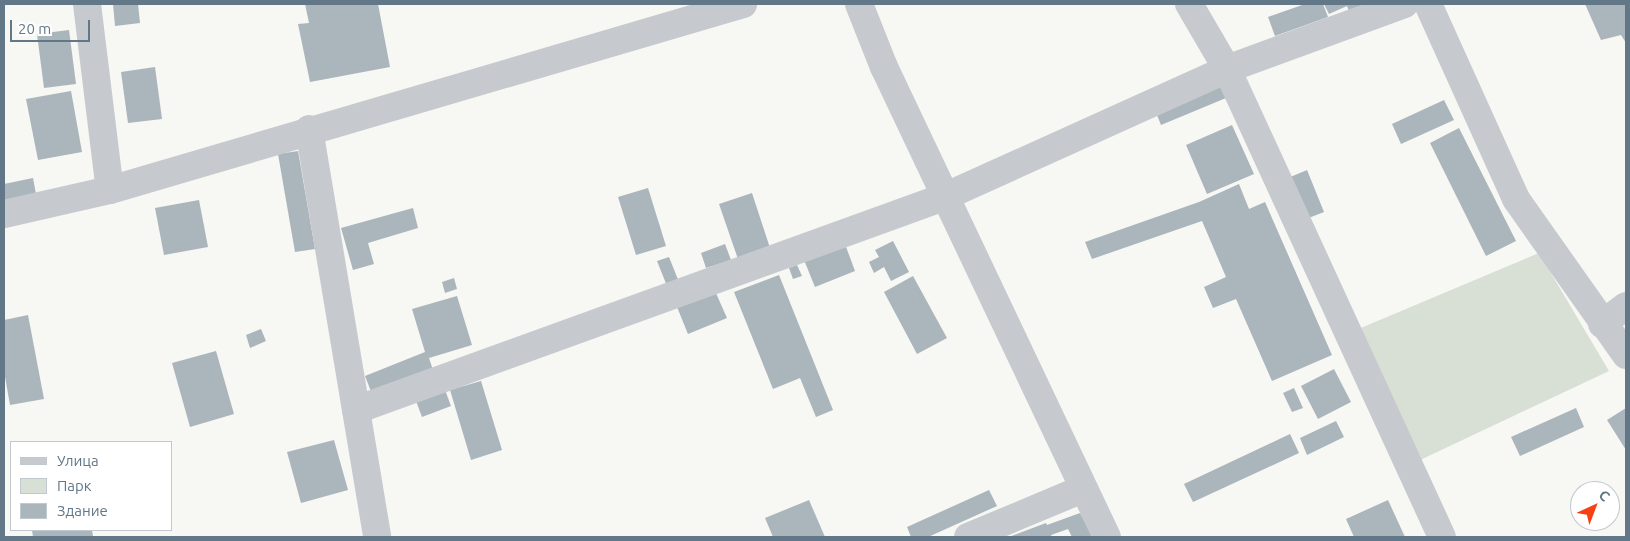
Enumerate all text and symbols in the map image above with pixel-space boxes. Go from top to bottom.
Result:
scale bar [12,10,92,42]
text: 20 m [18,20,51,37]
legend [10,441,172,531]
text: Улица [57,452,99,469]
text: Парк [57,477,92,494]
north arrow [1570,481,1620,531]
text: С [1596,487,1613,505]
text: Здание [57,502,108,519]

